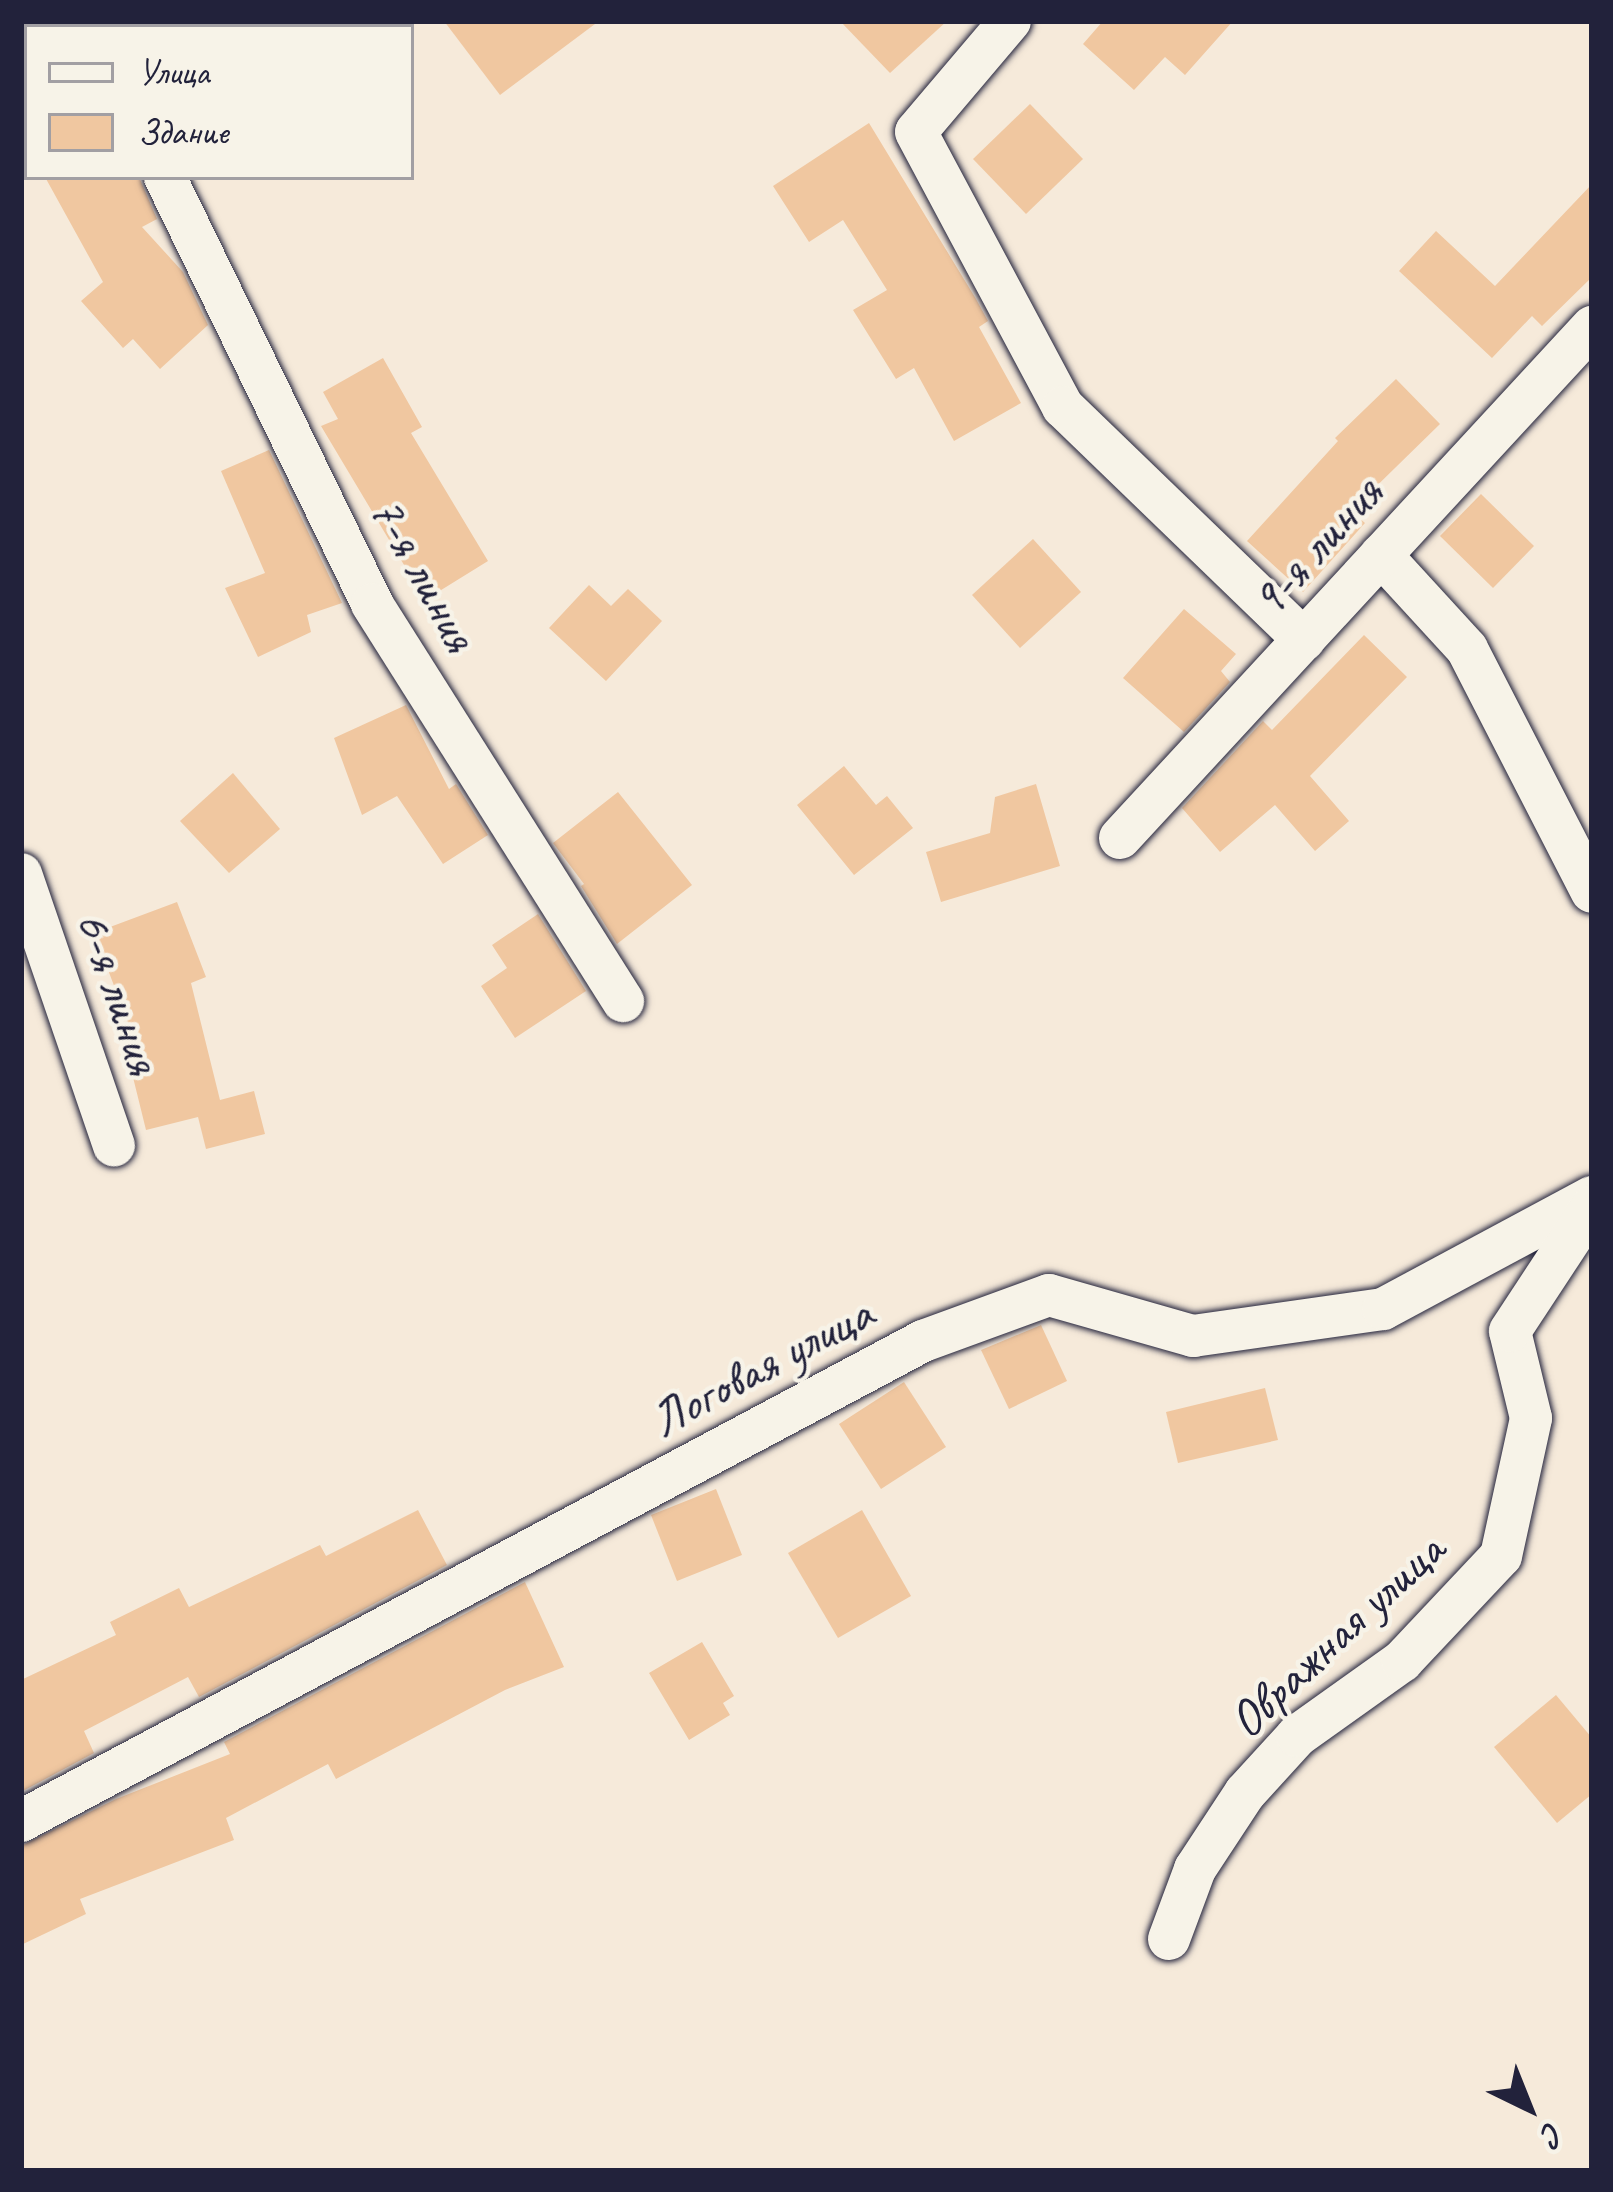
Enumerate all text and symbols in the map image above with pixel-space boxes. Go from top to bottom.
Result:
legend [24,24,414,180]
text: Улица [138,49,209,95]
text: Здание [138,109,228,155]
street label: 9-я линия [1237,463,1395,629]
street label: 7-я линия [357,485,491,661]
street label: 6-я линия [63,903,175,1081]
street label: Логовая улица [638,1281,884,1451]
street label: Овражная улица [1215,1519,1457,1751]
north arrow [1469,2048,1589,2168]
text: С [1533,2113,1574,2155]

